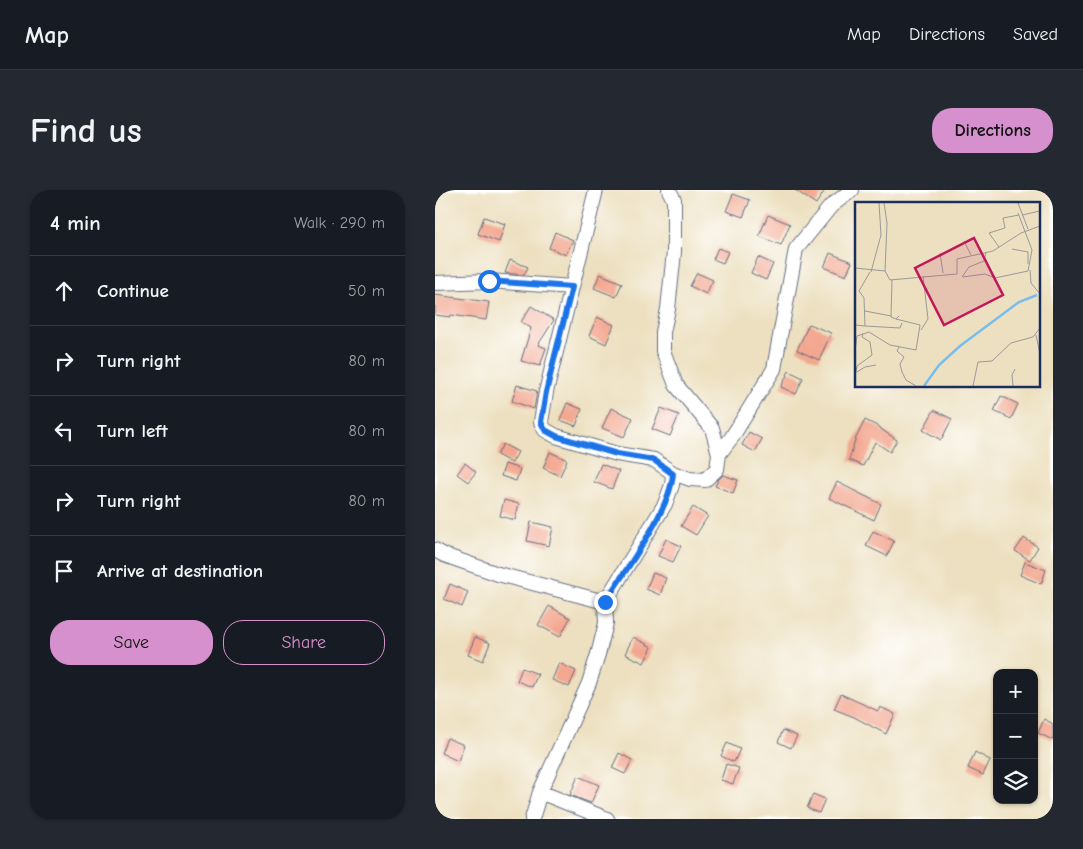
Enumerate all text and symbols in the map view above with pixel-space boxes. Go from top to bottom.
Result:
text: Map [25,21,69,49]
text: Map [847,24,881,45]
text: Directions [909,24,985,45]
text: Saved [1013,24,1058,45]
button: Directions [932,108,1053,153]
text: Find us [30,110,142,151]
inset map [855,202,1041,388]
text: 4 min [50,211,101,235]
text: Walk · 290 m [294,214,385,232]
route start [478,270,501,293]
icon: ahead [50,277,78,305]
text: Continue [97,280,169,302]
text: 50 m [348,282,385,300]
icon: right [50,347,78,375]
text: Turn right [97,350,181,372]
text: 80 m [348,352,385,370]
icon: left [50,417,78,445]
text: Turn left [97,420,168,442]
text: 80 m [348,422,385,440]
icon: right [50,487,78,515]
text: Turn right [97,490,181,512]
text: 80 m [348,492,385,510]
icon: arrive [50,557,78,585]
text: Arrive at destination [97,560,263,582]
route end [594,591,617,614]
button: Save [50,620,213,665]
button: Share [223,620,385,665]
map controls [993,669,1038,804]
button: + [993,669,1038,714]
button: − [993,714,1038,759]
button: layers [993,759,1038,804]

